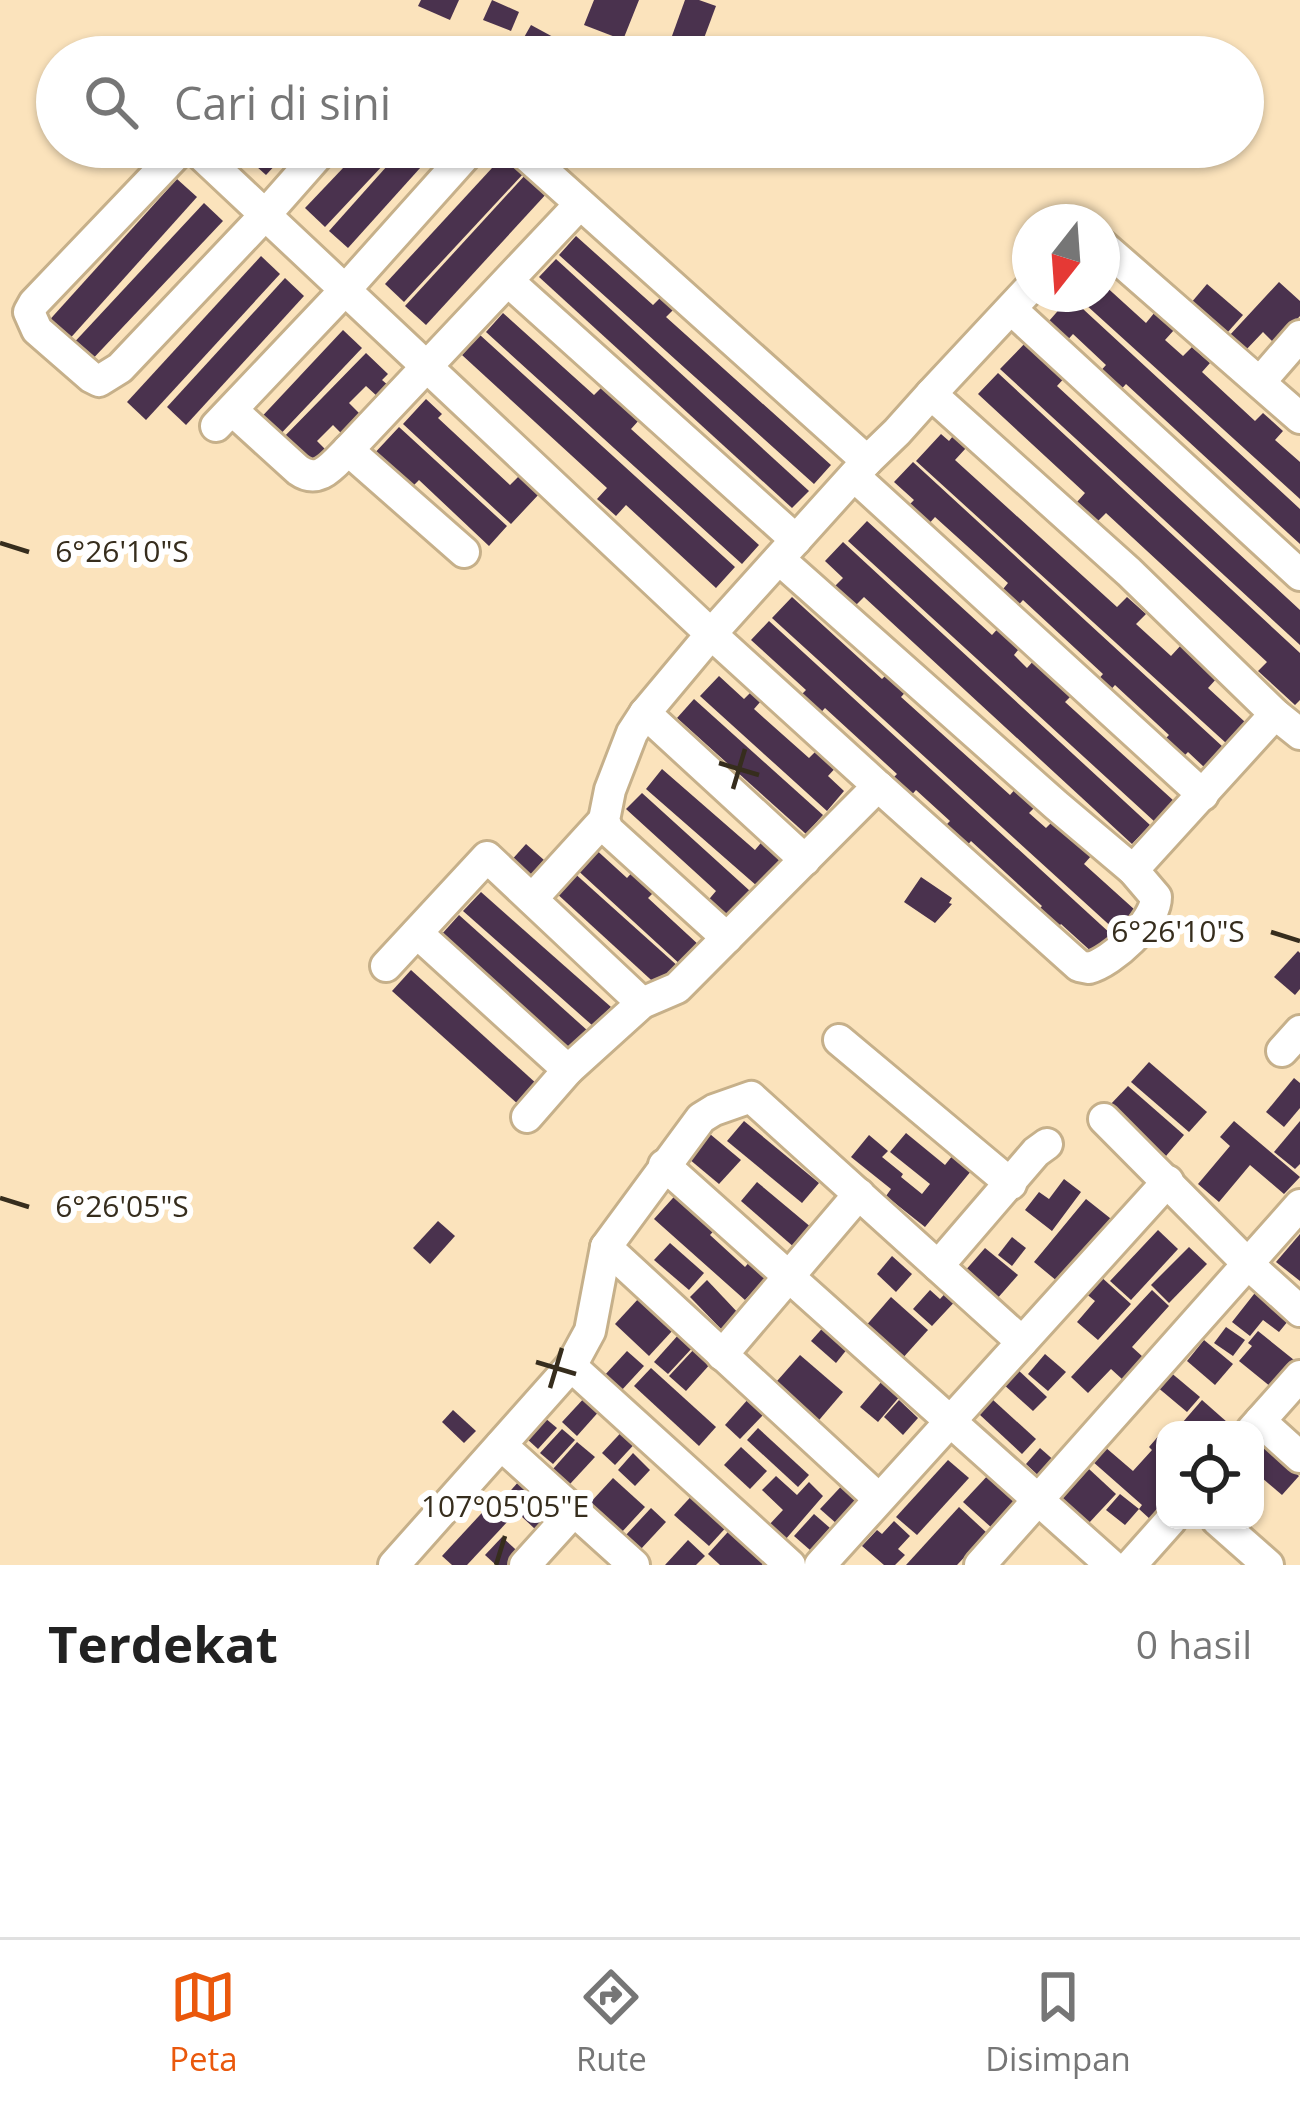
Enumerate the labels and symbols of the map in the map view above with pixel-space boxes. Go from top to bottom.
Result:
north arrow [1012,204,1120,312]
text: 6°26'10"S [55,530,189,571]
text: 6°26'10"S [1111,910,1245,951]
text: 6°26'05"S [55,1185,189,1226]
text: 107°05'05"E [421,1485,589,1526]

